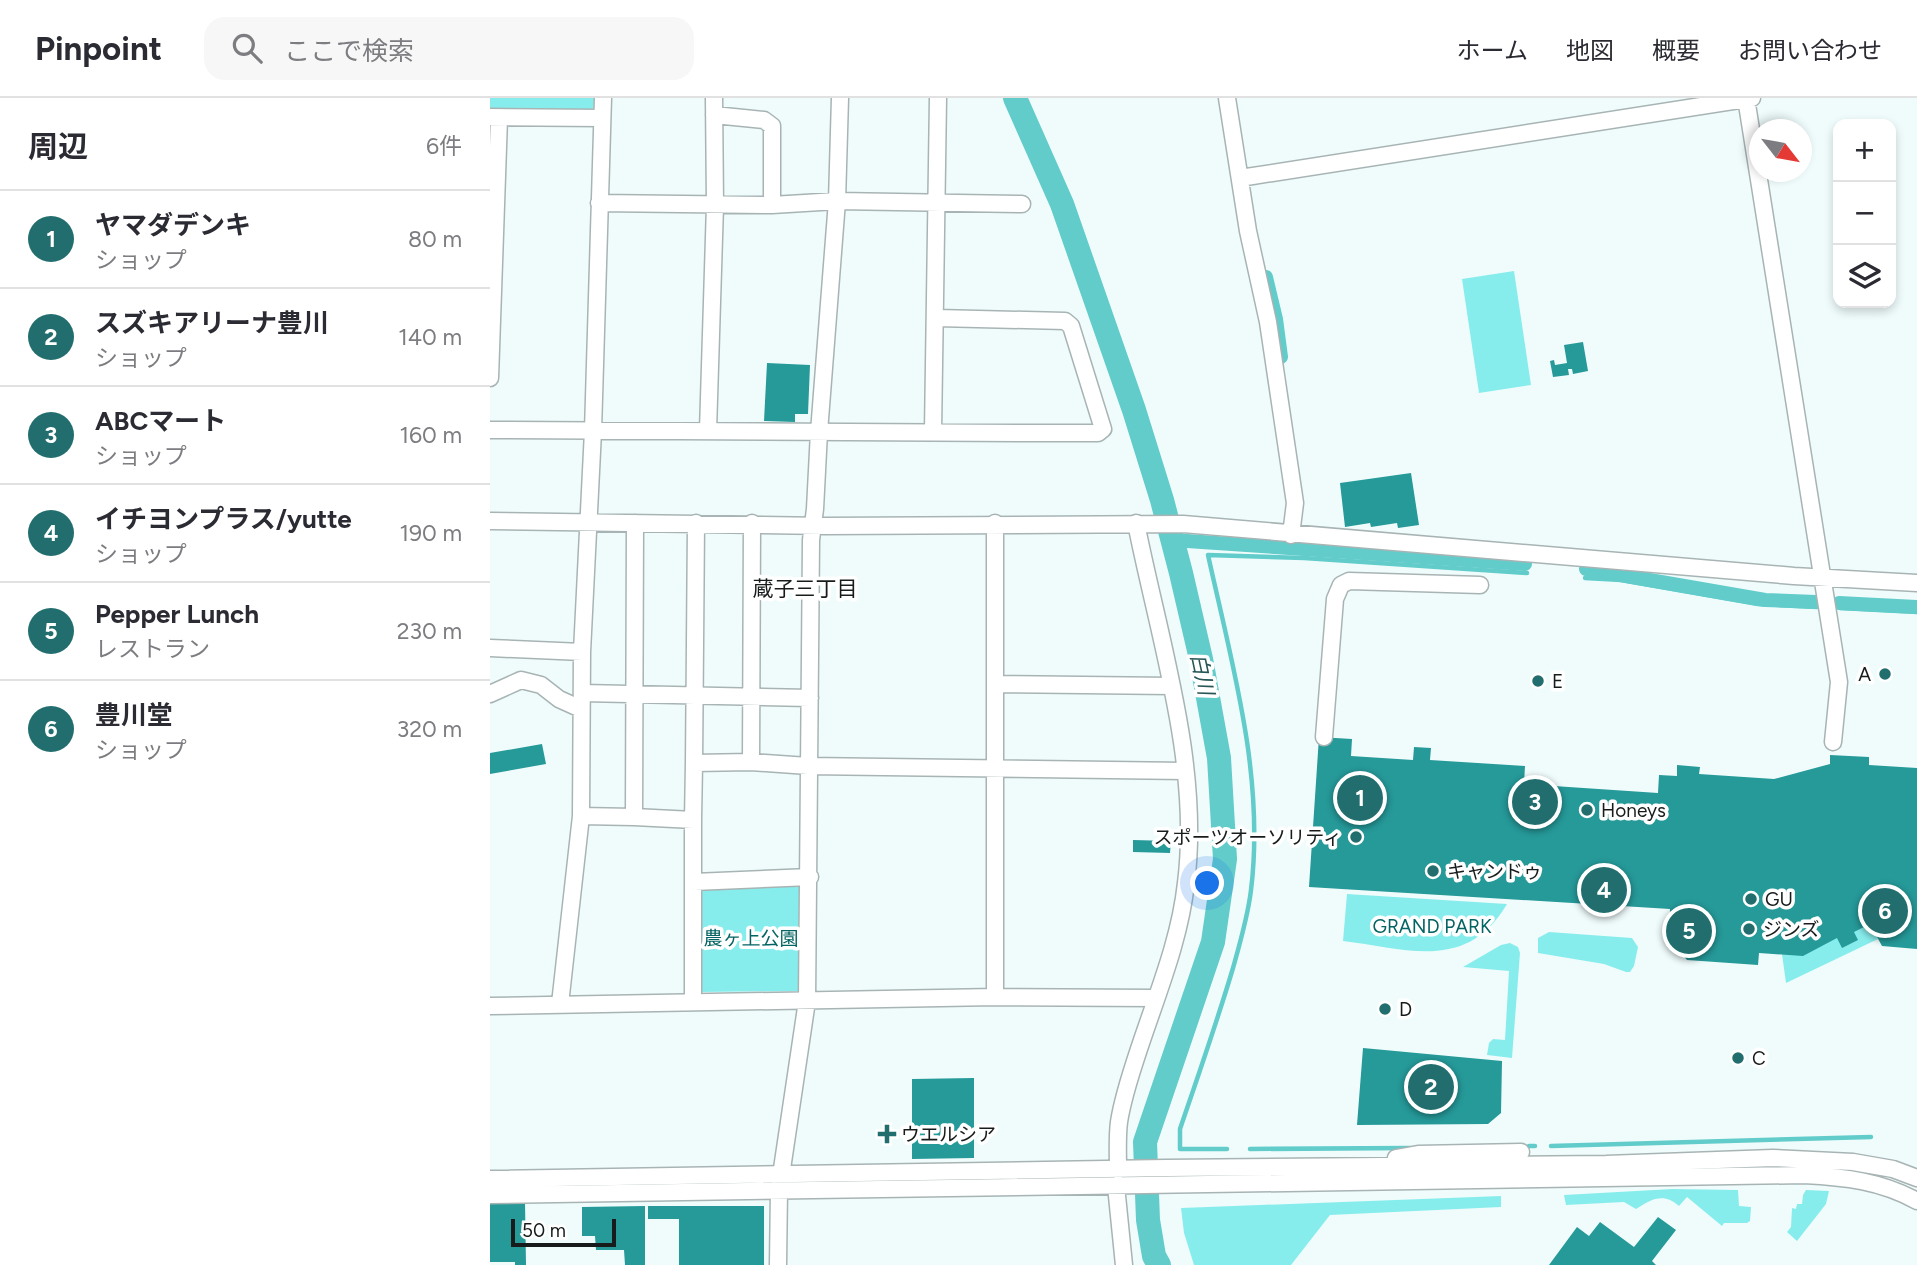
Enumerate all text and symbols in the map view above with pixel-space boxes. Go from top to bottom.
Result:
search box [204,17,694,80]
text: Pinpoint [35,29,162,68]
icon: search [228,29,266,67]
text: ここで検索 [284,35,414,67]
text: ホーム [1457,36,1528,65]
text: 地図 [1566,36,1614,65]
text: 概要 [1652,36,1700,65]
text: お問い合わせ [1738,36,1882,65]
north arrow [1749,119,1812,182]
map controls [1833,119,1896,308]
button: + [1833,119,1896,182]
text: 周辺 [28,128,88,165]
text: 6件 [426,132,462,160]
button: − [1833,182,1896,245]
text: ヤマダデンキ [95,209,251,241]
text: 1 [46,225,56,253]
text: 80 m [408,225,462,253]
button: layers [1833,245,1896,308]
text: ショップ [95,246,187,274]
text: スズキアリーナ豊川 [95,307,329,339]
text: 2 [44,323,58,351]
text: 140 m [398,323,462,351]
text: ショップ [95,344,187,372]
text: ABCマート [95,405,226,437]
text: 3 [45,421,57,449]
text: 160 m [399,421,462,449]
text: ショップ [95,442,187,470]
text: イチヨンプラス/yutte [95,503,352,535]
text: 4 [44,519,58,547]
text: 190 m [399,519,462,547]
text: ショップ [95,540,187,568]
district label: 蔵子三丁目 [753,576,858,601]
text: Pepper Lunch [95,598,259,630]
text: 5 [44,617,58,645]
text: 230 m [397,617,462,645]
text: レストラン [95,635,210,663]
water label: 白川 [1186,651,1219,699]
place label: A [1858,663,1871,686]
marker: A [1877,666,1893,682]
place label: E [1552,670,1563,693]
marker: E [1530,673,1546,689]
text: 豊川堂 [95,699,173,731]
text: 6 [44,715,58,743]
text: 320 m [397,715,462,743]
text: ショップ [95,736,187,764]
pin: 1 [1337,772,1383,824]
pin: 3 [1512,776,1558,828]
place label: Honeys [1601,799,1666,822]
marker: Honeys [1579,802,1595,818]
place label: スポーツオーソリティ [1154,826,1342,849]
marker: スポーツオーソリティ [1348,829,1364,845]
place label: キャンドゥ [1447,860,1542,883]
marker: キャンドゥ [1425,863,1441,879]
pin: 4 [1581,864,1627,916]
your location [1190,866,1224,900]
pin: 6 [1862,885,1908,937]
place label: GU [1765,888,1793,911]
marker: GU [1743,891,1759,907]
pin: 5 [1666,905,1712,957]
park label: GRAND PARK [1372,915,1492,938]
place label: ジンズ [1763,918,1820,941]
marker: ジンズ [1741,921,1757,937]
park label: 農ヶ上公園 [703,927,799,950]
place label: D [1399,998,1412,1021]
marker: D [1377,1001,1393,1017]
place label: C [1752,1047,1766,1070]
marker: C [1730,1050,1746,1066]
pin: 2 [1408,1061,1454,1113]
place label: ウエルシア [901,1123,996,1146]
marker: ウエルシア [879,1126,895,1142]
scale bar [511,1216,616,1248]
text: 50 m [522,1219,566,1242]

